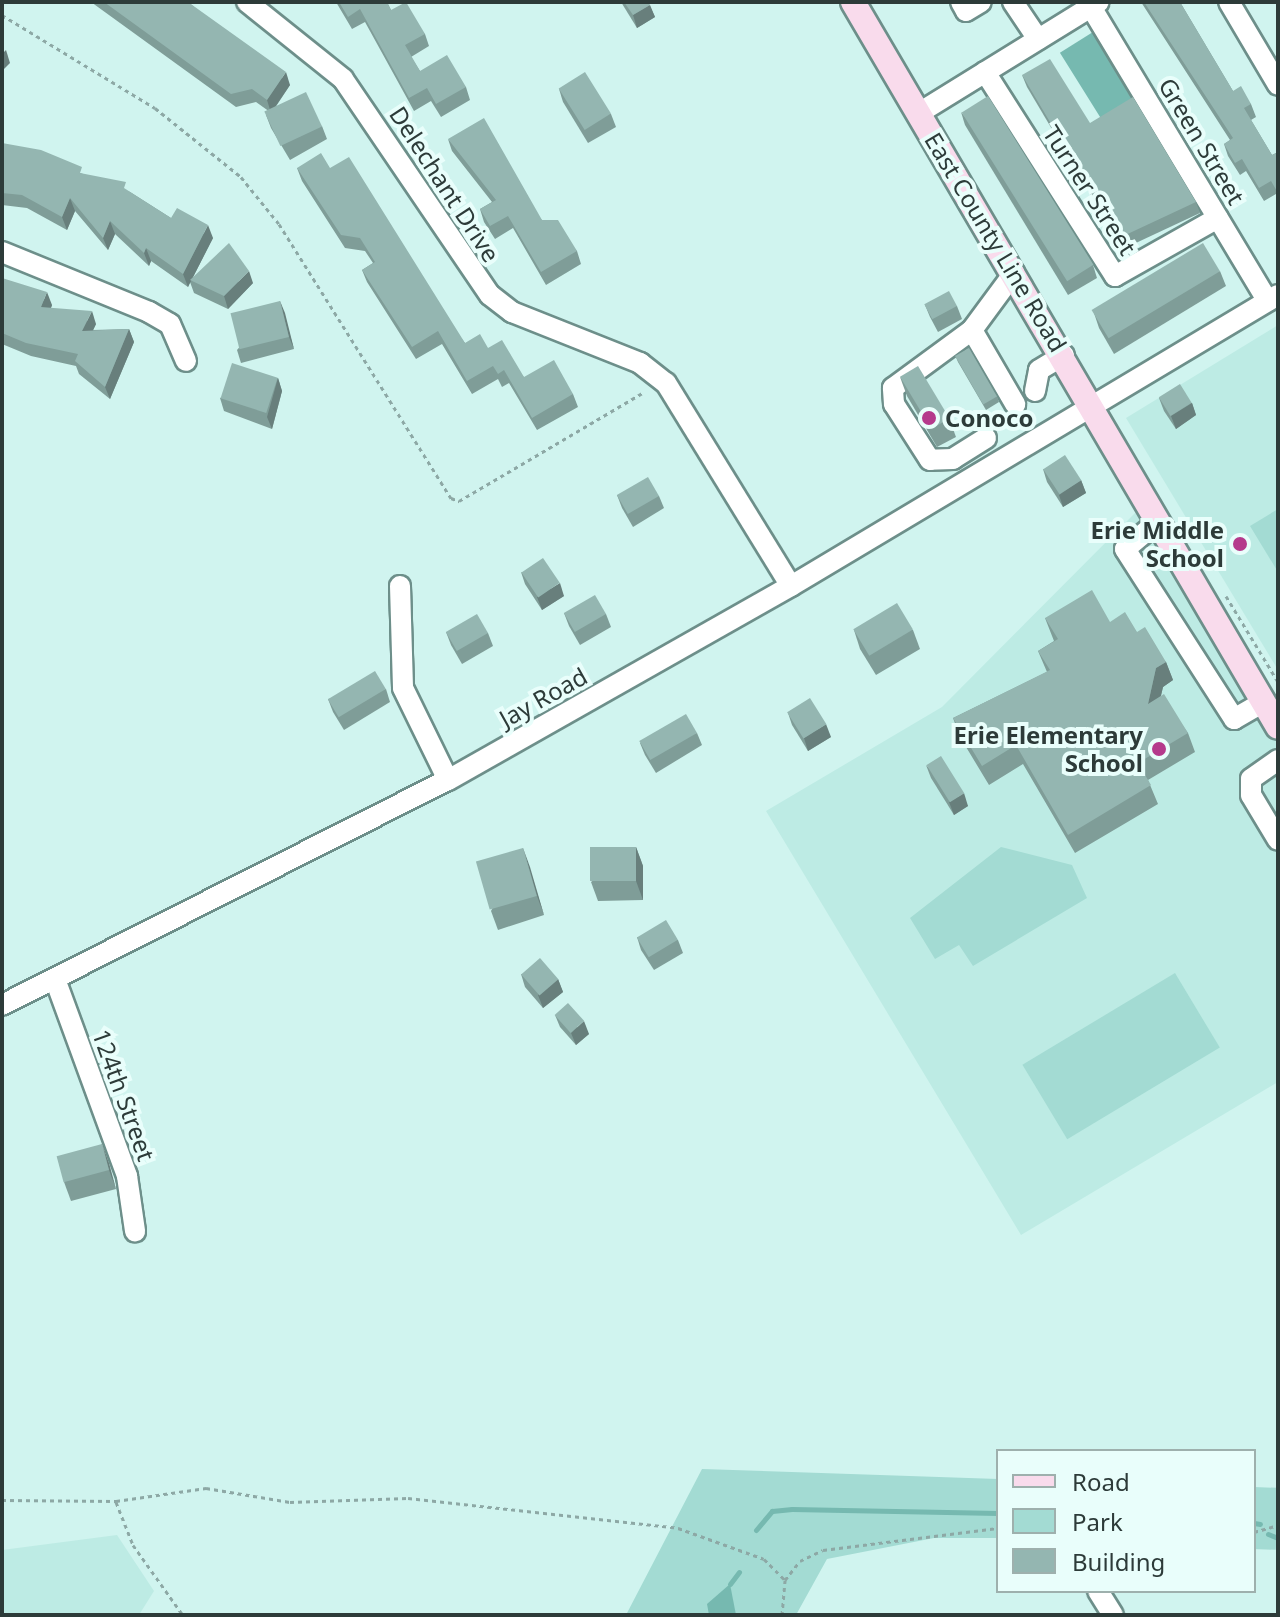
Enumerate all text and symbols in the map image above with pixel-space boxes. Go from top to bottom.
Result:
street label: Green Street [1153,73,1251,209]
street label: Delechant Drive [384,101,506,267]
street label: Turner Street [1038,120,1142,260]
street label: East County Line Road [919,127,1073,357]
place label: Conoco [945,404,1033,432]
marker: Conoco [920,409,938,427]
place label: Erie Middle School [1090,516,1224,572]
marker: Erie Middle School [1231,535,1249,553]
street label: Jay Road [494,661,592,733]
place label: Erie Elementary School [954,721,1143,777]
marker: Erie Elementary School [1150,740,1168,758]
street label: 124th Street [87,1025,161,1165]
legend [996,1449,1256,1593]
text: Road [1072,1465,1130,1498]
text: Park [1072,1505,1123,1538]
text: Building [1072,1545,1165,1578]

